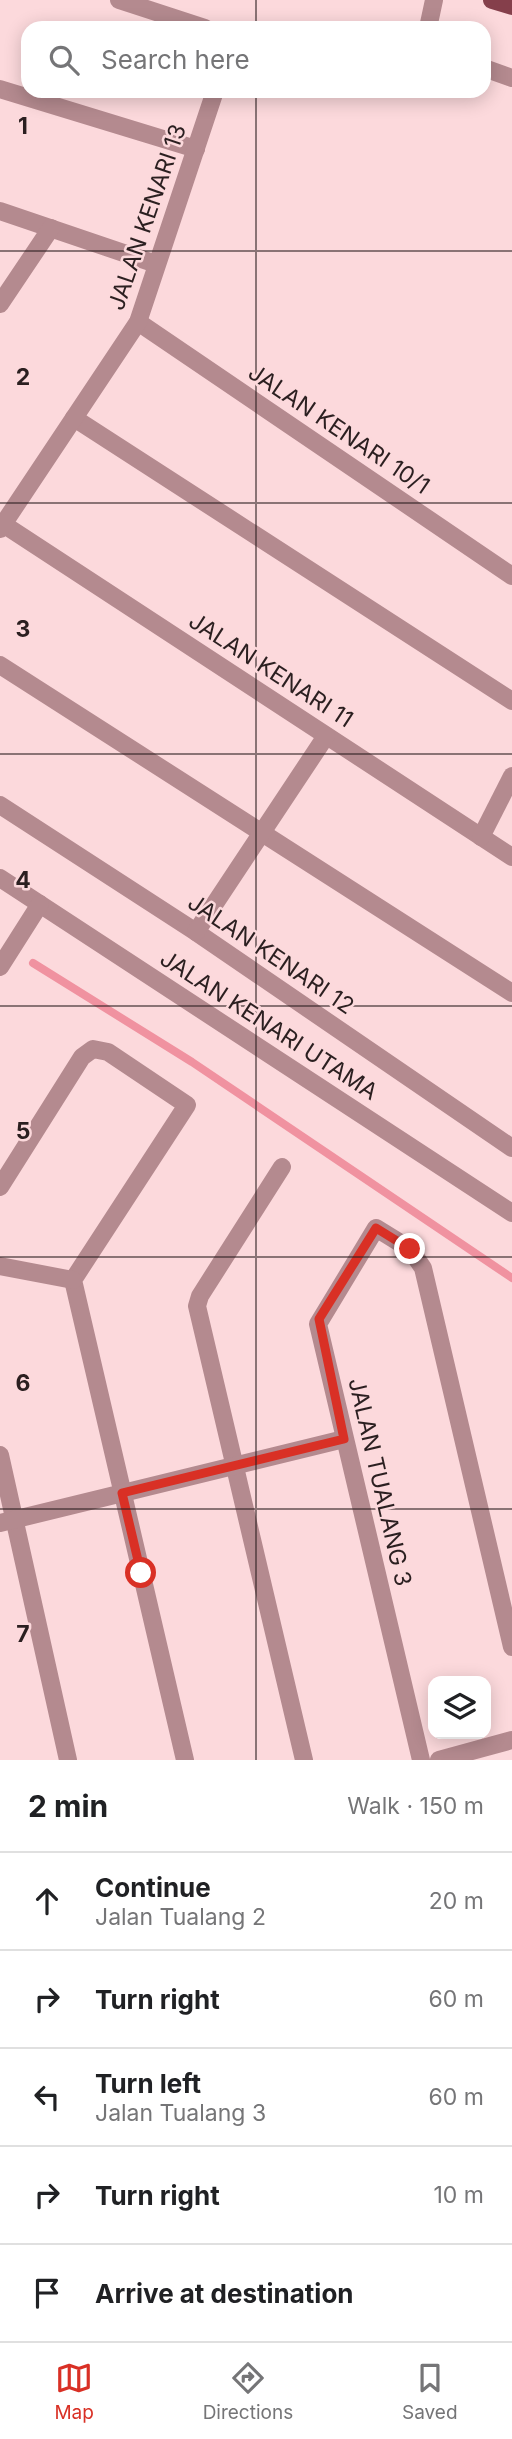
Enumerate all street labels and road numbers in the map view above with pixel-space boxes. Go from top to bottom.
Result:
street label: JALAN KENARI 13 [102,120,192,314]
street label: JALAN KENARI 10/1 [243,358,435,500]
street label: JALAN KENARI 11 [184,607,358,733]
street label: JALAN KENARI 12 [183,888,359,1020]
street label: JALAN KENARI UTAMA [155,944,383,1106]
street label: JALAN TUALANG 3 [342,1375,418,1589]

